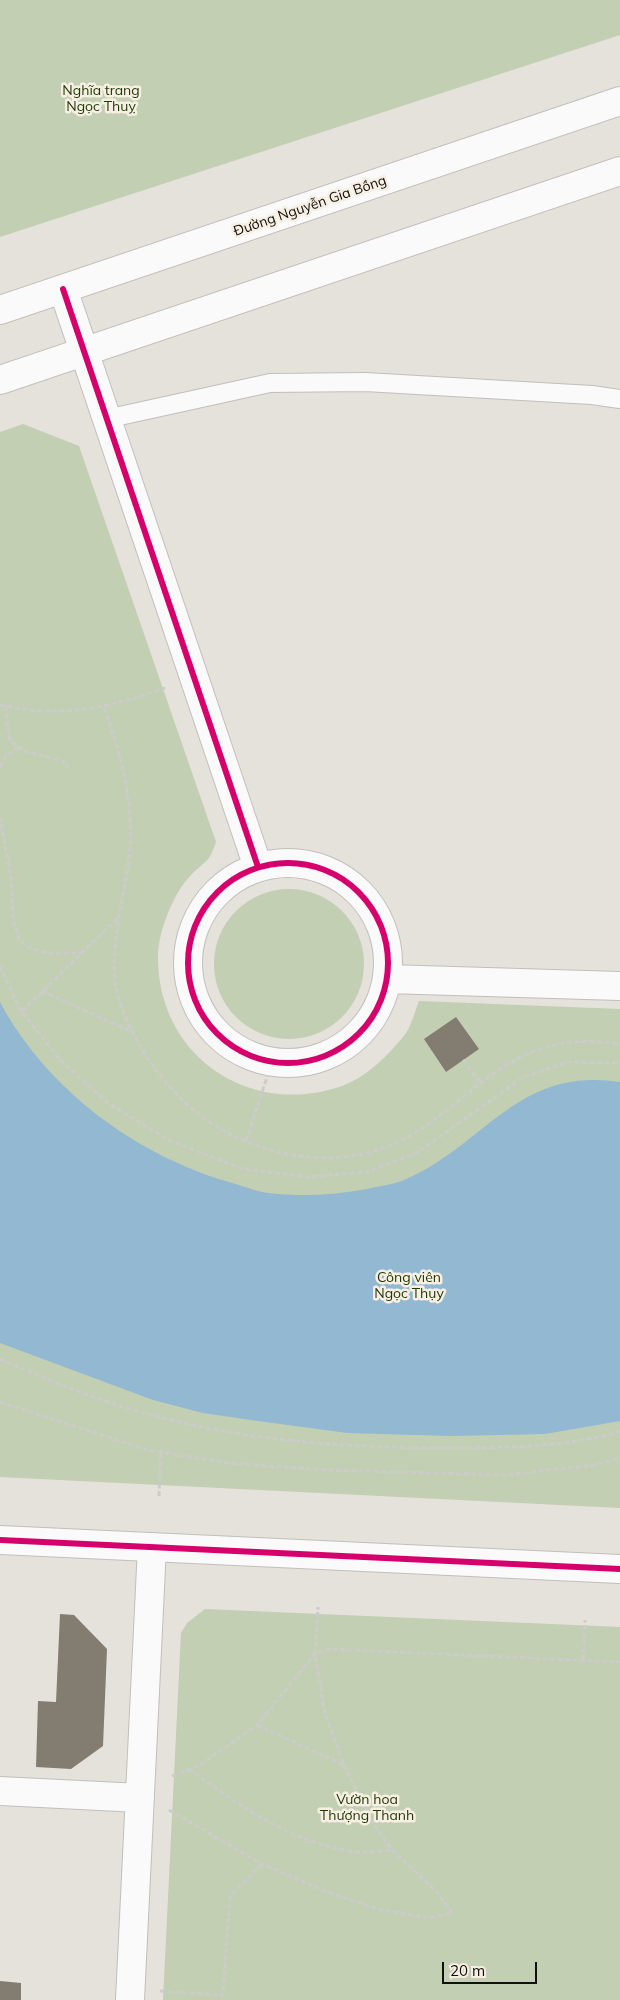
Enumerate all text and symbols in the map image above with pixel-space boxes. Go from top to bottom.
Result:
park label: Nghĩa trang Ngọc Thuỵ [62,83,140,115]
street label: Đường Nguyễn Gia Bồng [231,172,389,240]
park label: Công viên Ngọc Thụy [374,1270,444,1302]
park label: Vườn hoa Thượng Thanh [320,1792,414,1824]
scale bar [445,1952,540,1984]
text: 20 m [450,1961,485,1980]

